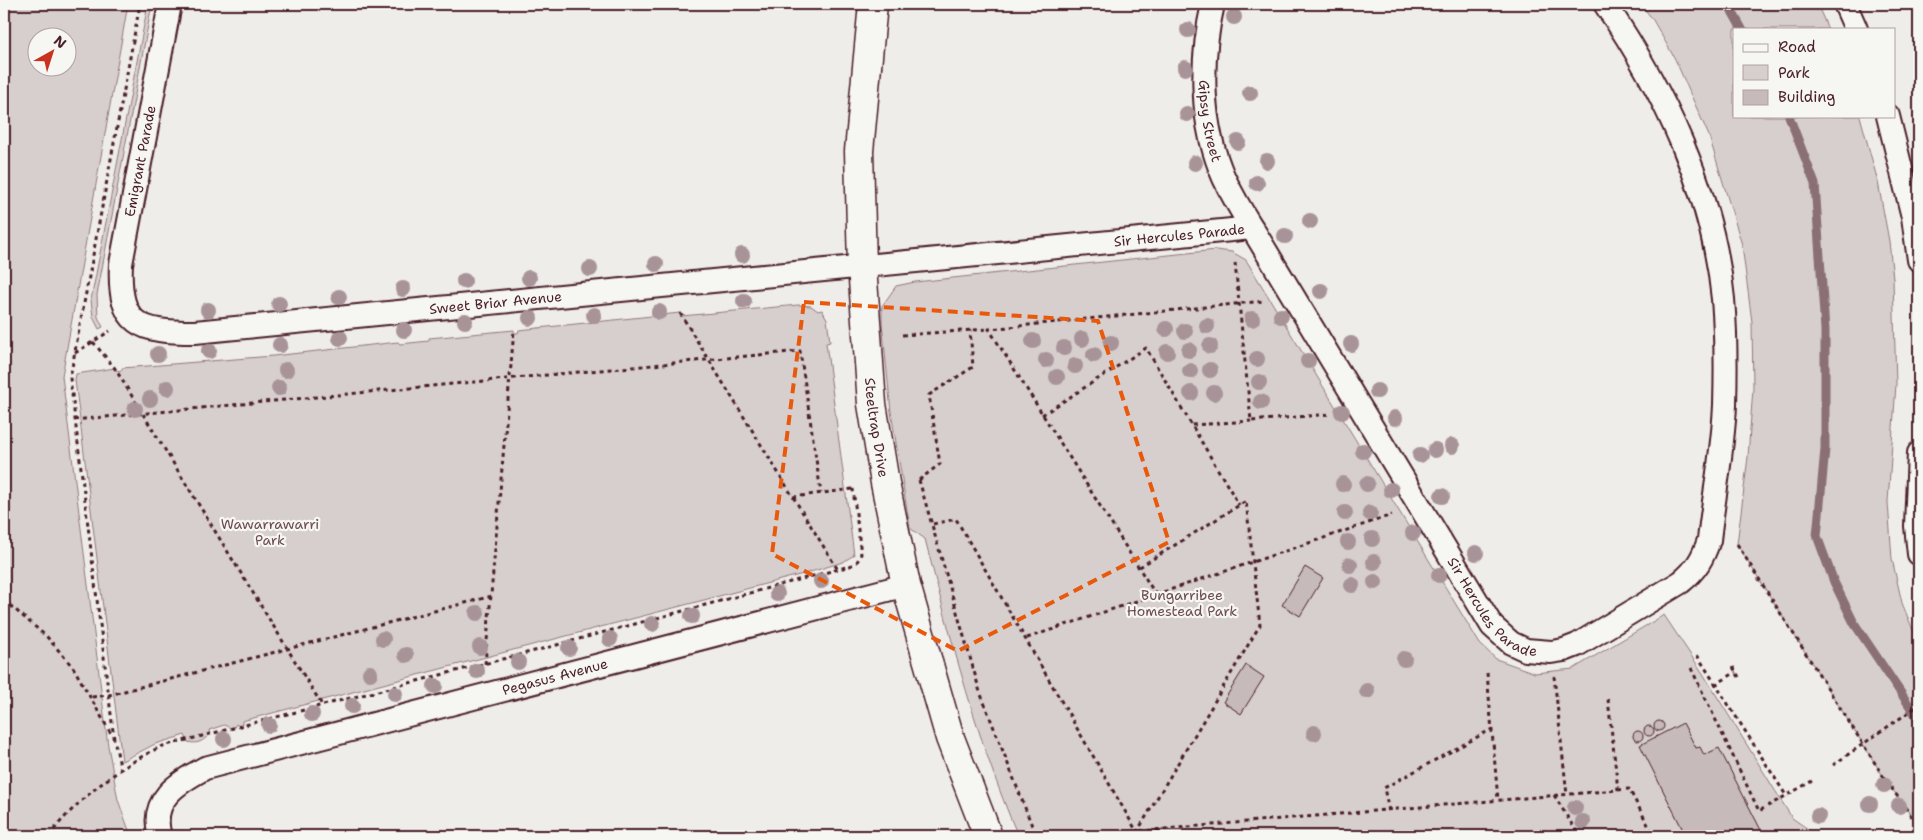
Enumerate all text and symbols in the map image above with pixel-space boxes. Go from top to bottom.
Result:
north arrow [28,28,78,78]
legend [1733,28,1896,118]
text: N [50,31,70,52]
text: Road [1778,37,1816,57]
text: Park [1778,63,1810,83]
street label: Gipsy Street [1195,80,1226,164]
text: Building [1778,87,1835,107]
street label: Emigrant Parade [120,104,160,218]
street label: Sir Hercules Parade [1113,220,1246,251]
street label: Sweet Briar Avenue [428,287,563,318]
street label: Steeltrap Drive [861,377,893,479]
park label: Wawarrawarri Park [221,515,319,549]
street label: Sir Hercules Parade [1444,554,1538,660]
park label: Bungarribee Homestead Park [1127,586,1237,620]
street label: Pegasus Avenue [500,654,610,699]

